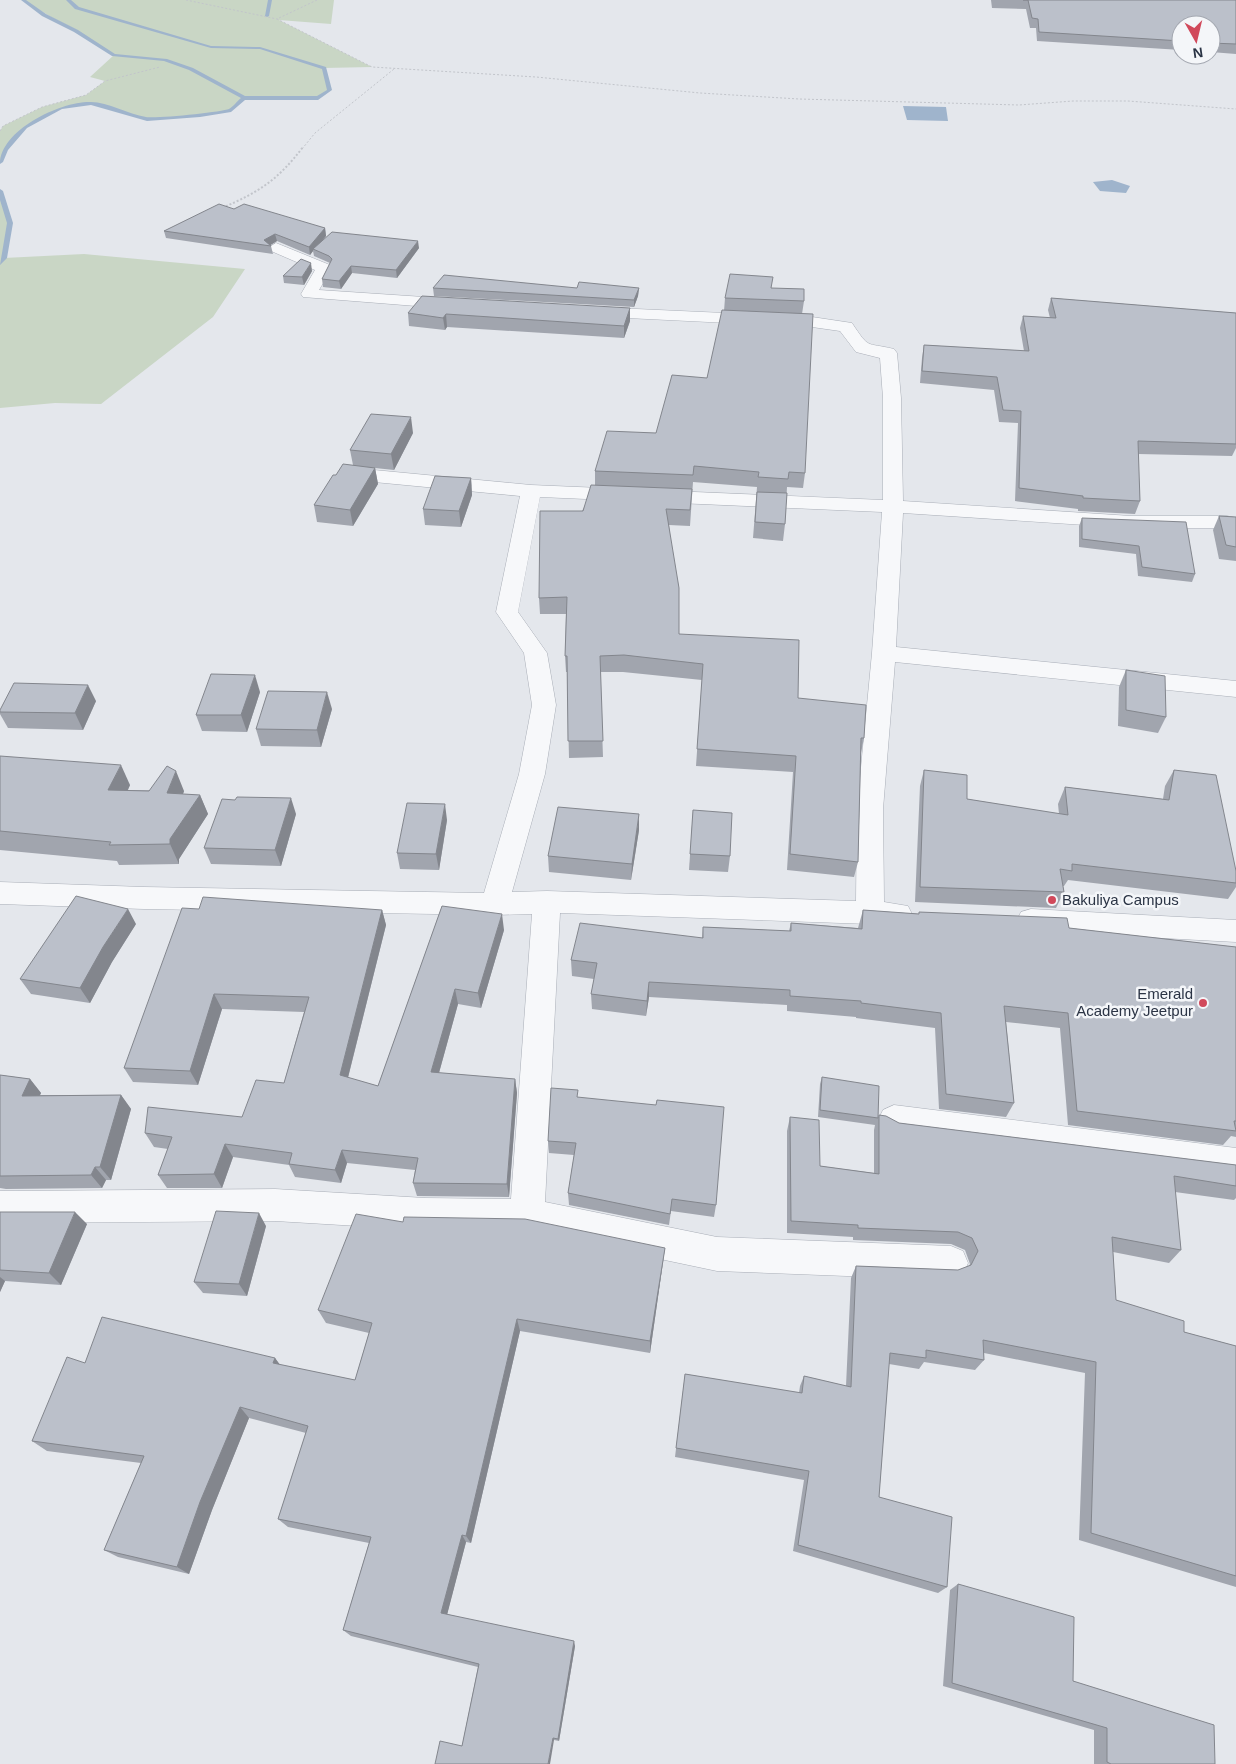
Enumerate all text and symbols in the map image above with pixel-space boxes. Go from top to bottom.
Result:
north arrow [1171,15,1221,65]
text: N [1192,44,1204,62]
place label: Bakuliya Campus [1062,891,1179,908]
marker: Bakuliya Campus [1046,894,1058,906]
place label: Emerald Academy Jeetpur [1076,985,1193,1019]
marker: Emerald Academy Jeetpur [1197,997,1209,1009]

